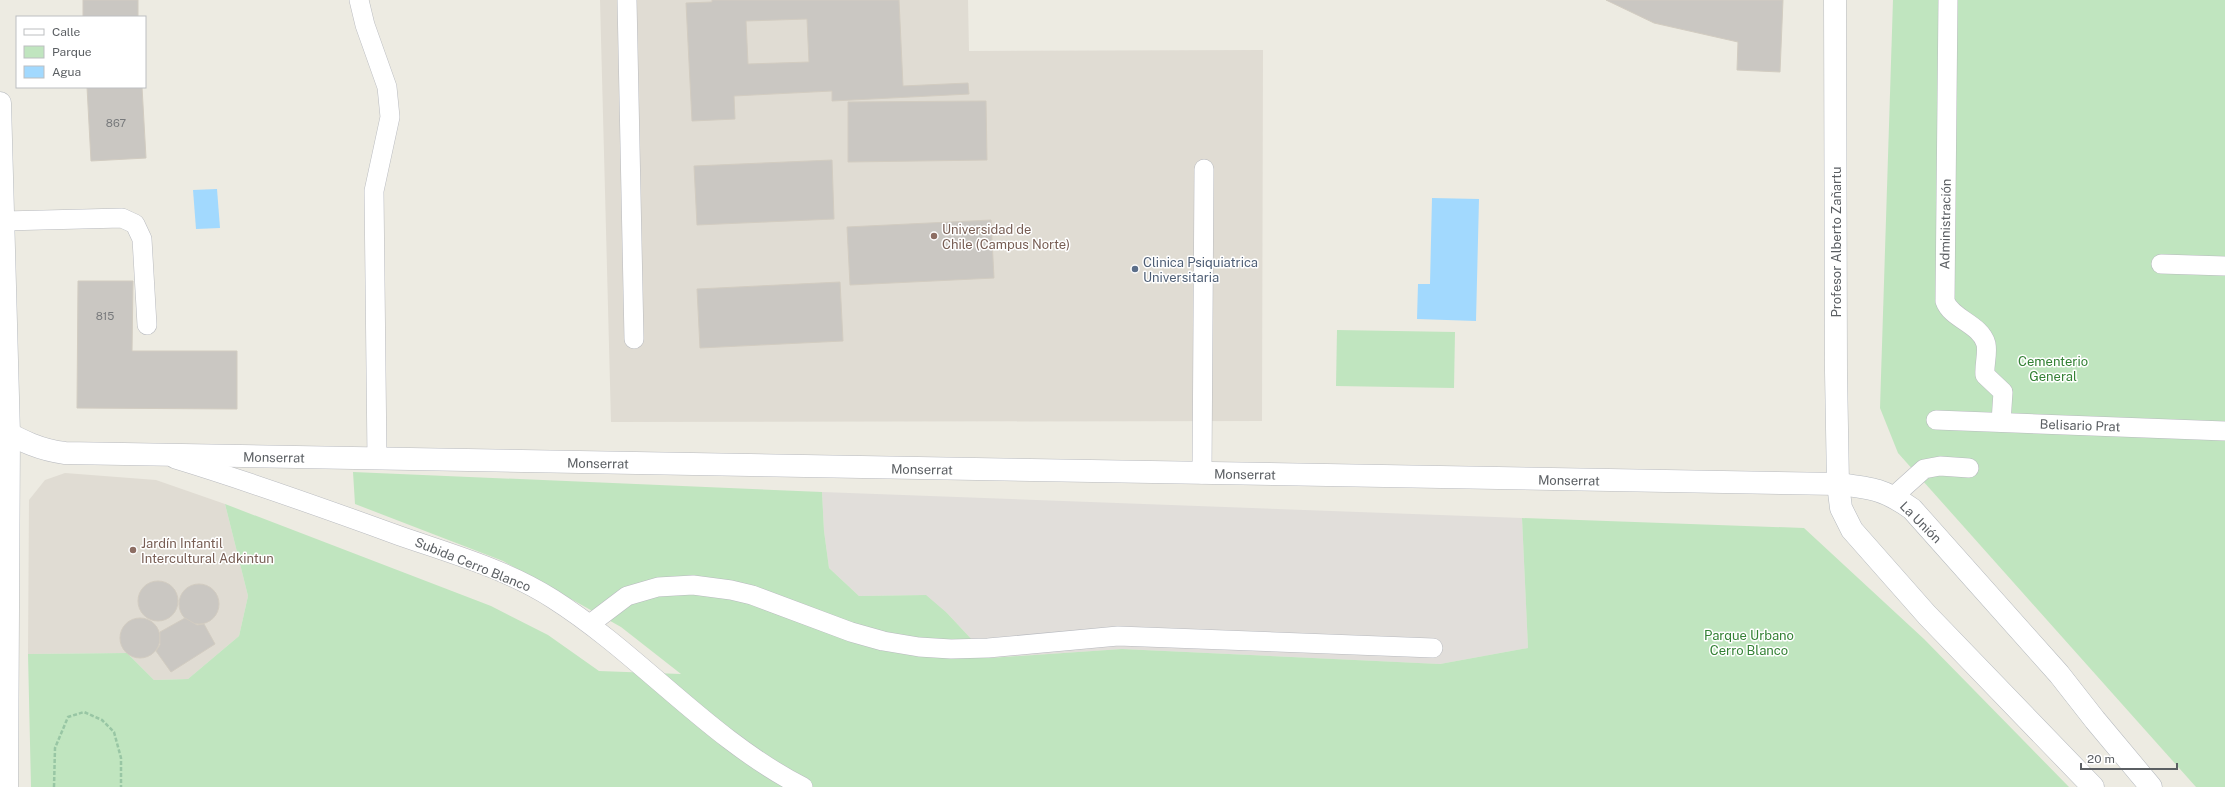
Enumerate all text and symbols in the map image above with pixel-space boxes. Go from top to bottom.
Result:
legend [16,16,146,88]
text: Calle [52,25,81,39]
text: Parque [52,45,92,59]
text: Agua [52,65,81,79]
house number: 867 [106,117,127,129]
street label: Profesor Alberto Zañartu [1829,167,1844,317]
street label: Administración [1937,179,1954,270]
place label: Universidad de Chile (Campus Norte) [942,222,1070,252]
marker: Universidad de Chile (Campus Norte) [929,231,939,241]
place label: Clinica Psiquiatrica Universitaria [1143,255,1258,285]
marker: Clinica Psiquiatrica Universitaria [1130,264,1140,274]
house number: 815 [96,310,114,322]
park label: Cementerio General [2018,354,2088,384]
street label: Belisario Prat [2039,417,2121,434]
street label: Monserrat [243,449,305,466]
street label: Monserrat [567,455,629,472]
street label: Monserrat [891,461,953,478]
street label: Monserrat [1214,466,1276,483]
street label: Monserrat [1538,472,1600,489]
street label: La Unión [1897,499,1944,546]
street label: Subida Cerro Blanco [413,534,533,595]
place label: Jardín Infantil Intercultural Adkintun [141,536,274,566]
marker: Jardín Infantil Intercultural Adkintun [128,545,138,555]
park label: Parque Urbano Cerro Blanco [1704,628,1794,658]
scale bar [2081,745,2177,771]
text: 20 m [2087,752,2115,766]

